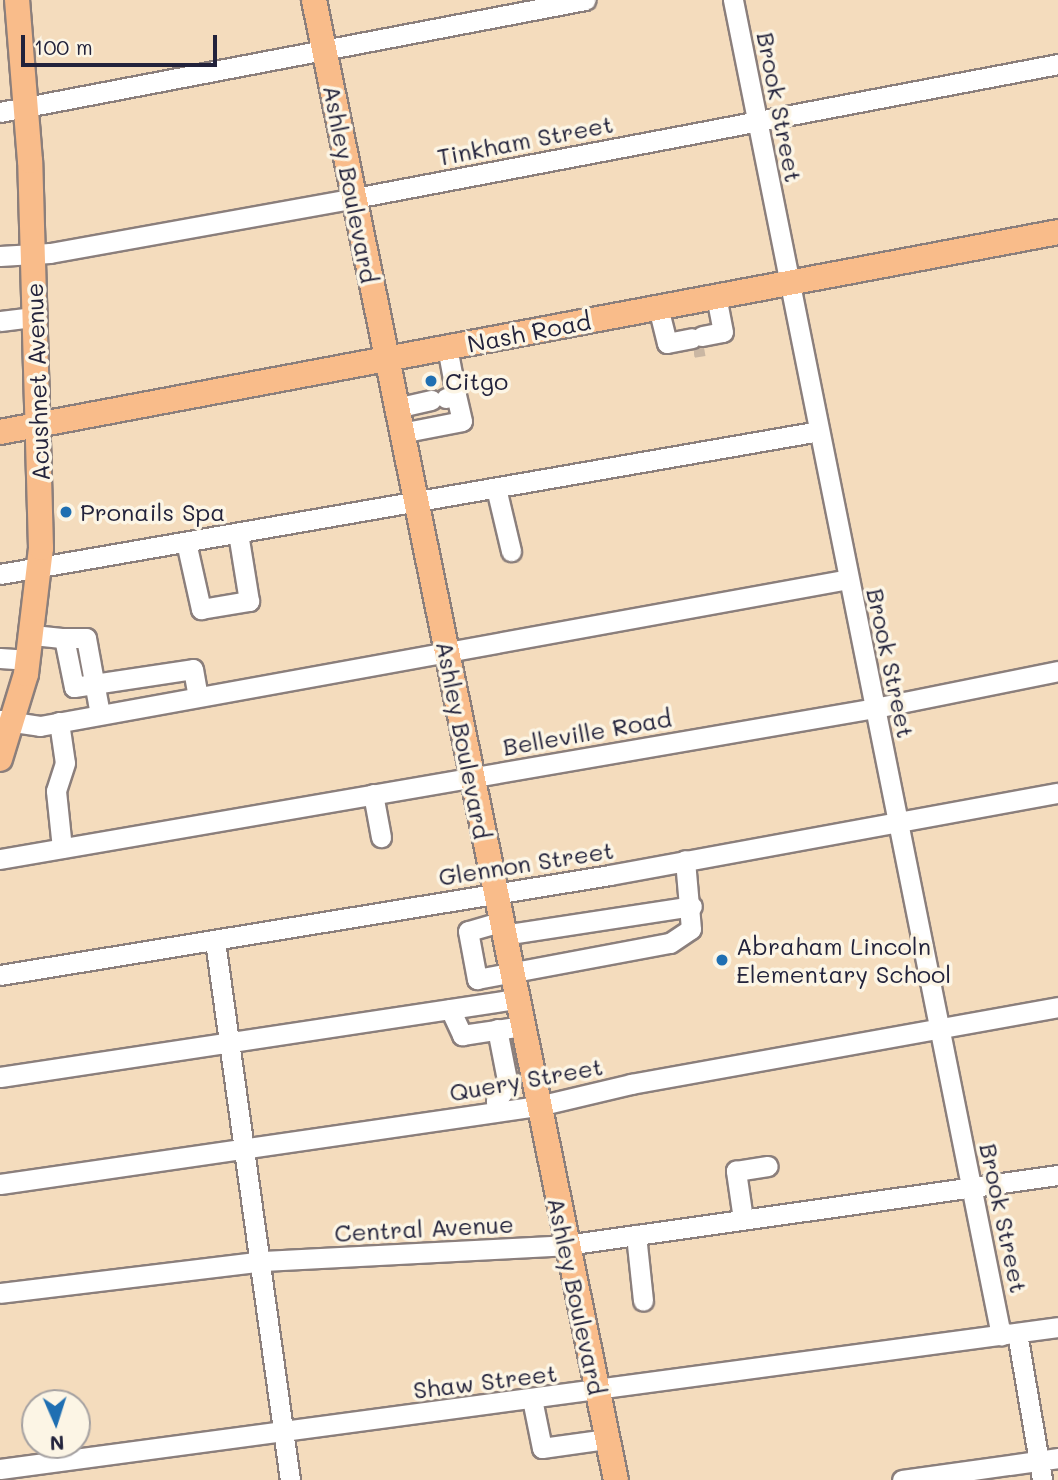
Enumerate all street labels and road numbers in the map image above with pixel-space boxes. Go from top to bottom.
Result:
street label: Brook Street [751,30,809,184]
street label: Ashley Boulevard [318,83,384,285]
street label: Tinkham Street [435,109,615,171]
street label: Acushnet Avenue [19,282,55,482]
street label: Nash Road [465,306,593,358]
street label: Brook Street [861,586,921,740]
street label: Ashley Boulevard [431,639,497,841]
street label: Belleville Road [500,703,674,761]
street label: Glennon Street [436,835,616,891]
street label: Query Street [447,1051,605,1107]
street label: Brook Street [974,1141,1034,1295]
street label: Ashley Boulevard [542,1195,612,1397]
street label: Central Avenue [334,1209,514,1247]
street label: Shaw Street [411,1358,559,1404]

